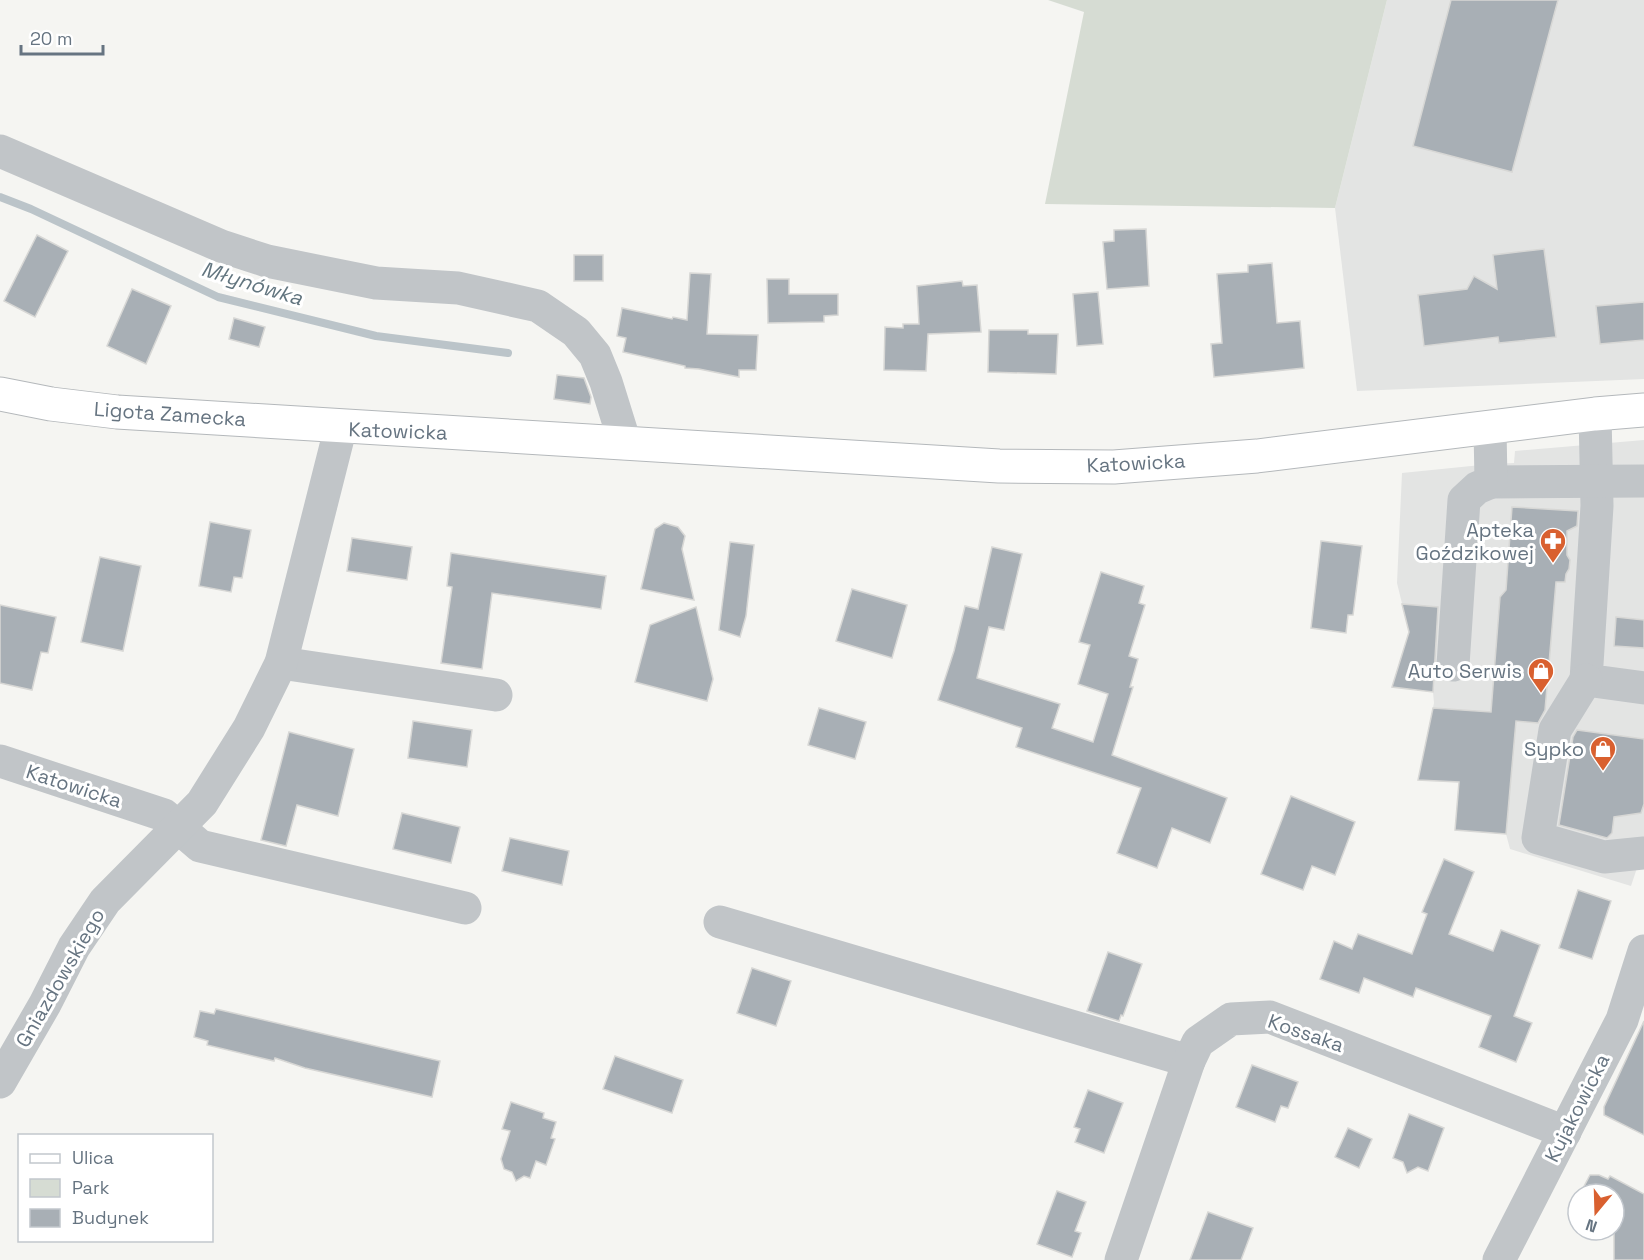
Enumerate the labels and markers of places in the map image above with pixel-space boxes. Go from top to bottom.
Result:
place label: Apteka Goździkowej [1416,517,1534,566]
pharmacy icon: Apteka Goździkowej [1538,526,1568,564]
shop icon: Auto Serwis [1526,656,1556,694]
place label: Auto Serwis [1408,658,1522,684]
shop icon: Sypko [1588,734,1618,772]
place label: Sypko [1524,736,1584,762]

